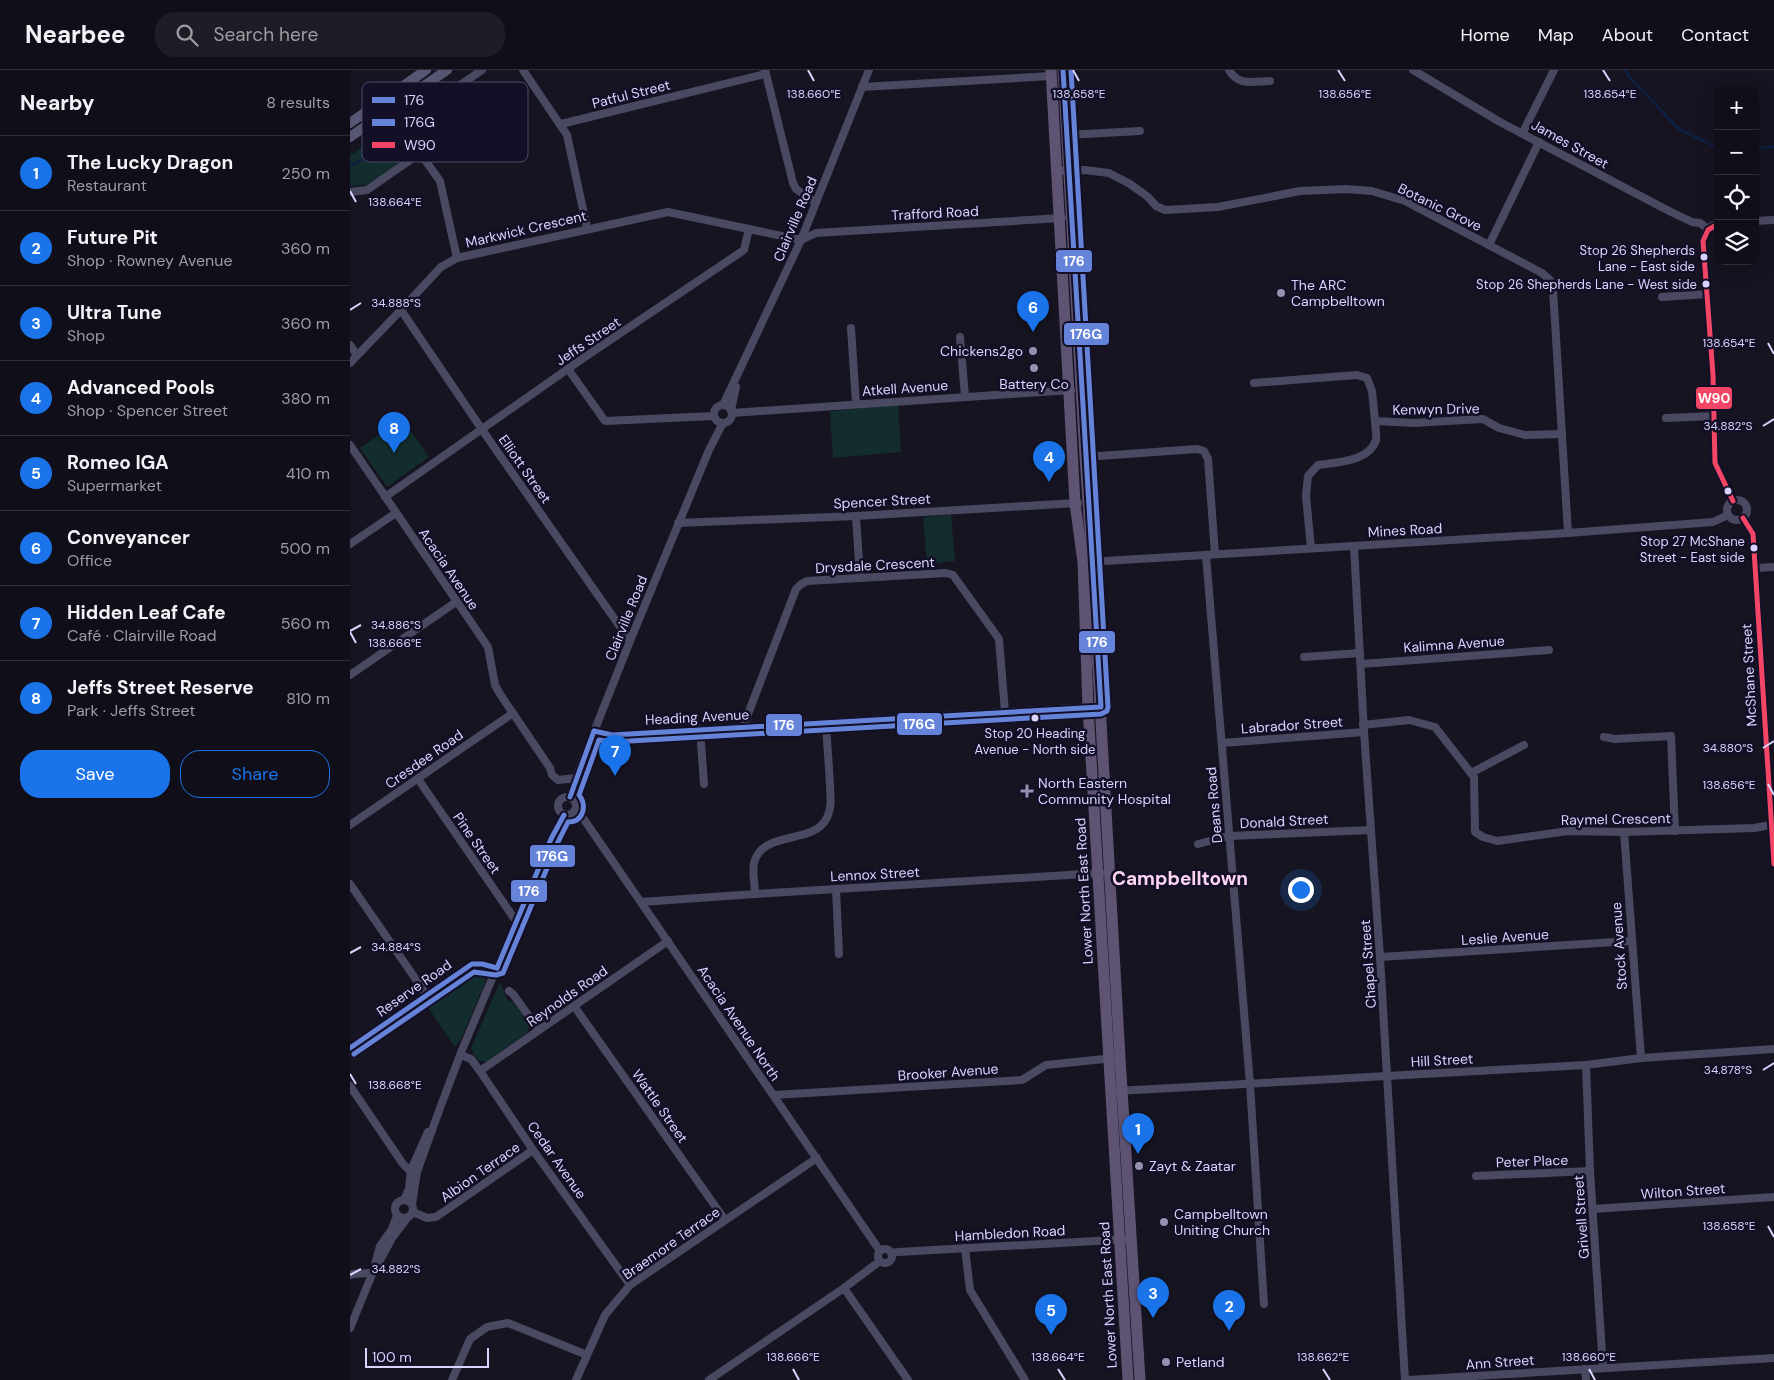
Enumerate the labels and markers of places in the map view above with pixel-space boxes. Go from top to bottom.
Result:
place label: Stop 26 Shepherds Lane - East side [1579,242,1695,275]
marker: Stop 26 Shepherds Lane - East side [1699,252,1709,262]
place label: The ARC Campbelltown [1291,276,1385,310]
place label: Stop 26 Shepherds Lane - West side [1476,276,1697,293]
marker: Stop 26 Shepherds Lane - West side [1701,279,1711,289]
marker: The ARC Campbelltown [1275,287,1287,299]
pin: 6 [1017,291,1049,332]
place label: Chickens2go [940,342,1023,360]
marker: Chickens2go [1027,345,1039,357]
marker: Battery Co [1028,362,1040,374]
place label: Battery Co [999,375,1069,393]
pin: 8 [378,412,410,453]
pin: 4 [1033,441,1065,482]
unlabelled marker [1723,486,1733,496]
place label: Stop 27 McShane Street - East side [1640,533,1745,566]
marker: Stop 27 McShane Street - East side [1749,543,1759,553]
marker: Stop 20 Heading Avenue - North side [1030,713,1040,723]
place label: Stop 20 Heading Avenue - North side [975,725,1095,758]
pin: 7 [599,735,631,776]
place label: North Eastern Community Hospital [1038,774,1171,808]
marker: North Eastern Community Hospital [1020,784,1034,798]
pin: 1 [1122,1113,1154,1154]
place label: Zayt & Zaatar [1149,1157,1236,1175]
marker: Zayt & Zaatar [1133,1160,1145,1172]
place label: Campbelltown Uniting Church [1174,1205,1270,1239]
marker: Campbelltown Uniting Church [1158,1216,1170,1228]
pin: 3 [1137,1277,1169,1318]
pin: 2 [1213,1290,1245,1331]
pin: 5 [1035,1294,1067,1335]
place label: Petland [1176,1353,1224,1371]
marker: Petland [1160,1356,1172,1368]

